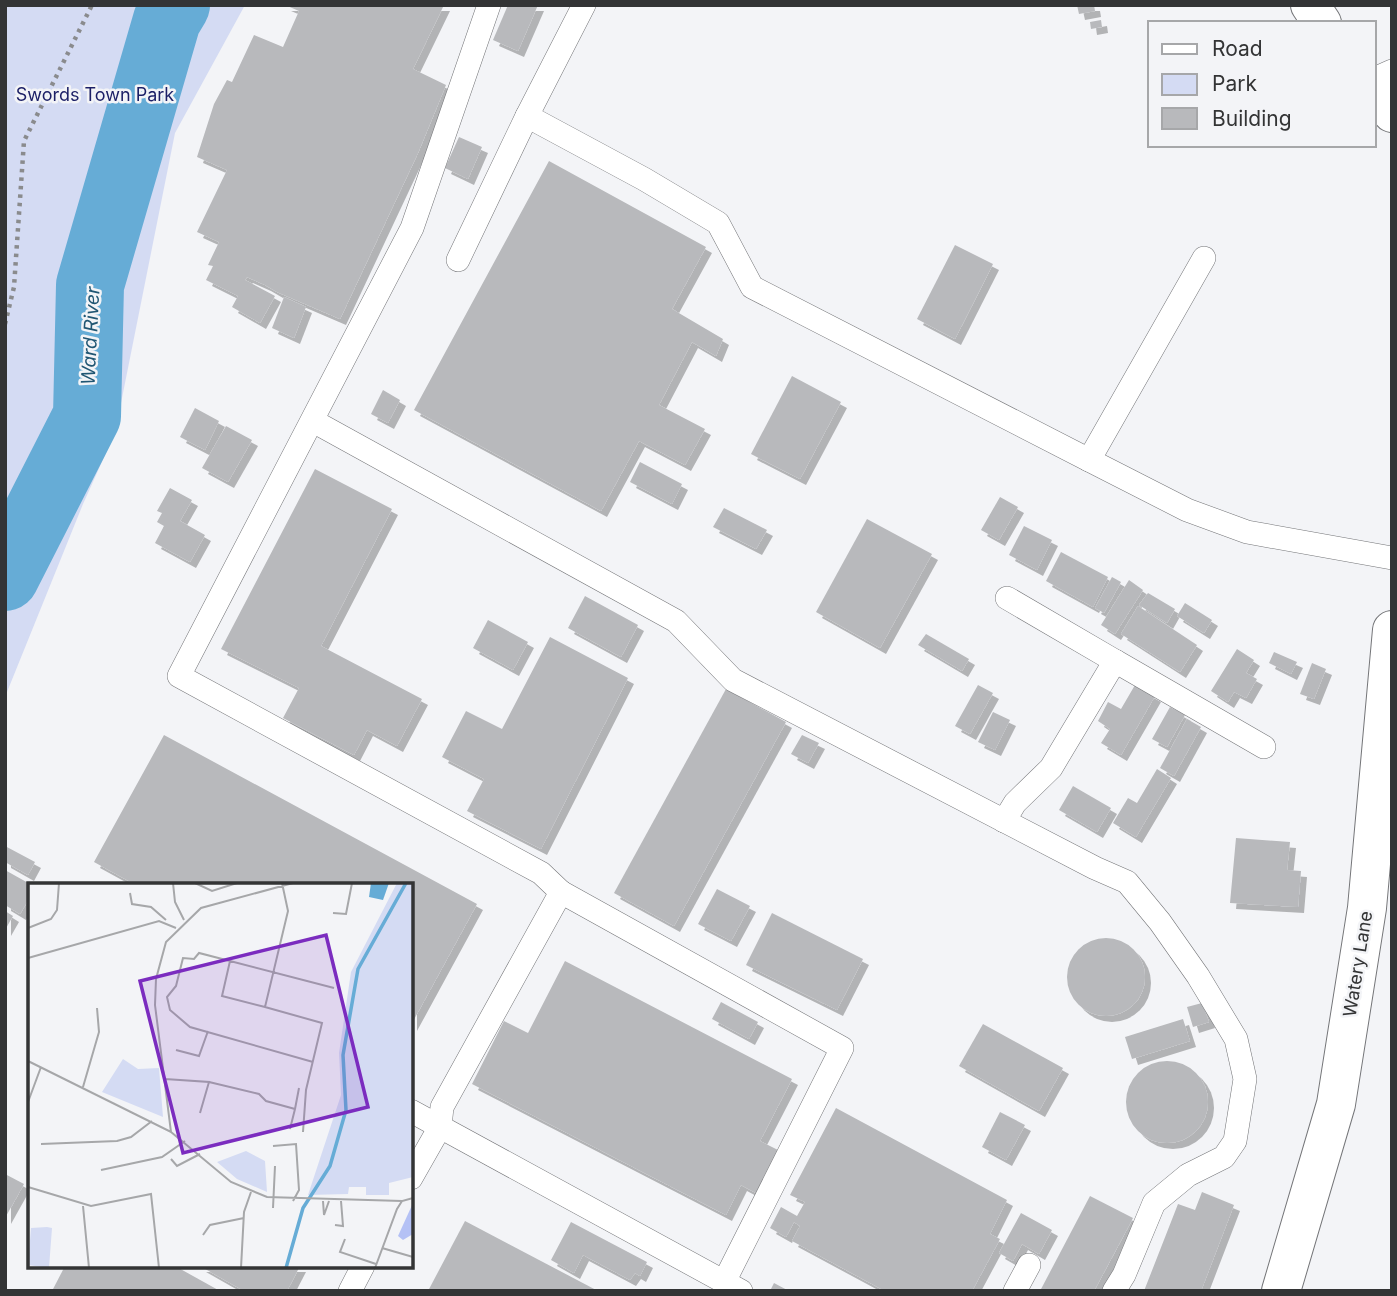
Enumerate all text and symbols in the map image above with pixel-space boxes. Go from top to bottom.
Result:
legend [1148,21,1376,147]
text: Road [1212,36,1263,61]
text: Park [1212,71,1257,96]
park label: Swords Town Park [16,84,174,105]
text: Building [1212,106,1292,131]
water label: Ward River [76,285,105,386]
inset map [28,883,413,1268]
street label: Watery Lane [1339,910,1376,1018]

